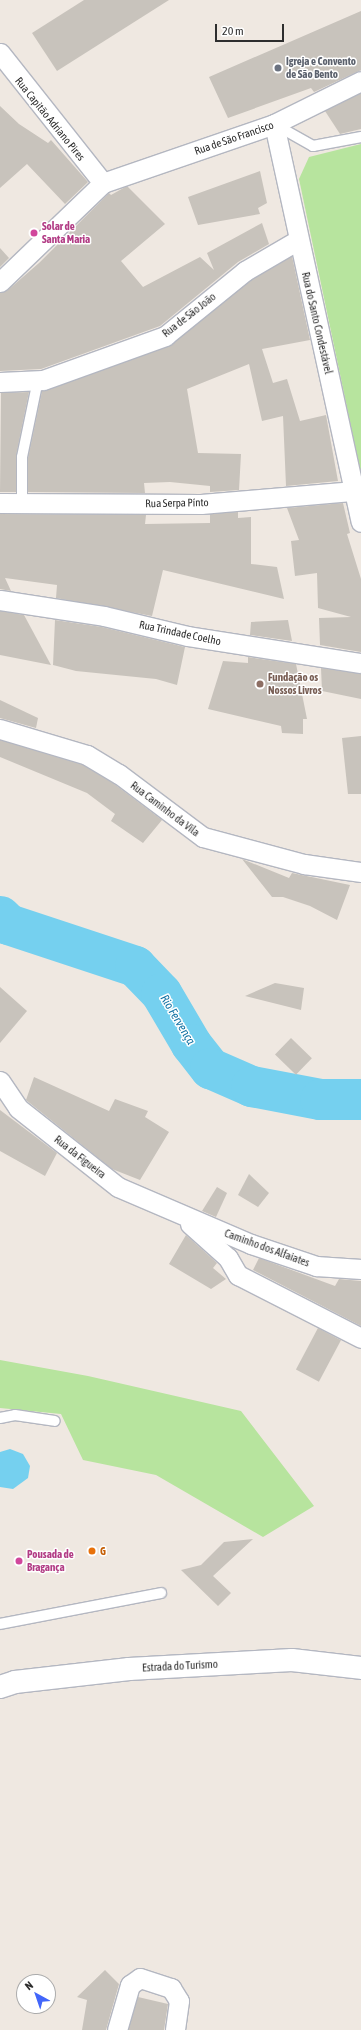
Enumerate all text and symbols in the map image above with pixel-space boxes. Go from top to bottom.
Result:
scale bar [217,16,286,42]
text: 20 m [222,24,244,38]
place label: Igreja e Convento de São Bento [286,55,356,81]
marker: Igreja e Convento de São Bento [273,63,283,73]
street label: Rua Capitão Adriano Pires [12,75,88,163]
street label: Rua de São Francisco [193,118,275,158]
place label: Solar de Santa Maria [42,220,90,246]
marker: Solar de Santa Maria [29,228,39,238]
street label: Rua do Santo Condestável [299,271,335,375]
street label: Rua de São João [160,290,218,340]
street label: Rua Serpa Pínto [145,496,209,510]
street label: Rua Trindade Coelho [138,618,222,648]
place label: Fundação os Nossos Livros [268,671,322,697]
marker: Fundação os Nossos Livros [255,679,265,689]
street label: Rua Caminho da Vila [128,779,202,839]
water label: Rio Fervença [156,992,198,1048]
street label: Rua da Figueira [52,1133,108,1181]
street label: Caminho dos Alfaiates [223,1226,311,1270]
place label: G [100,1544,106,1558]
marker: G [87,1546,97,1556]
place label: Pousada de Bragança [27,1548,74,1574]
marker: Pousada de Bragança [14,1556,24,1566]
street label: Estrada do Turismo [142,1657,218,1675]
north arrow [16,1974,56,2014]
text: N [23,1979,35,1992]

